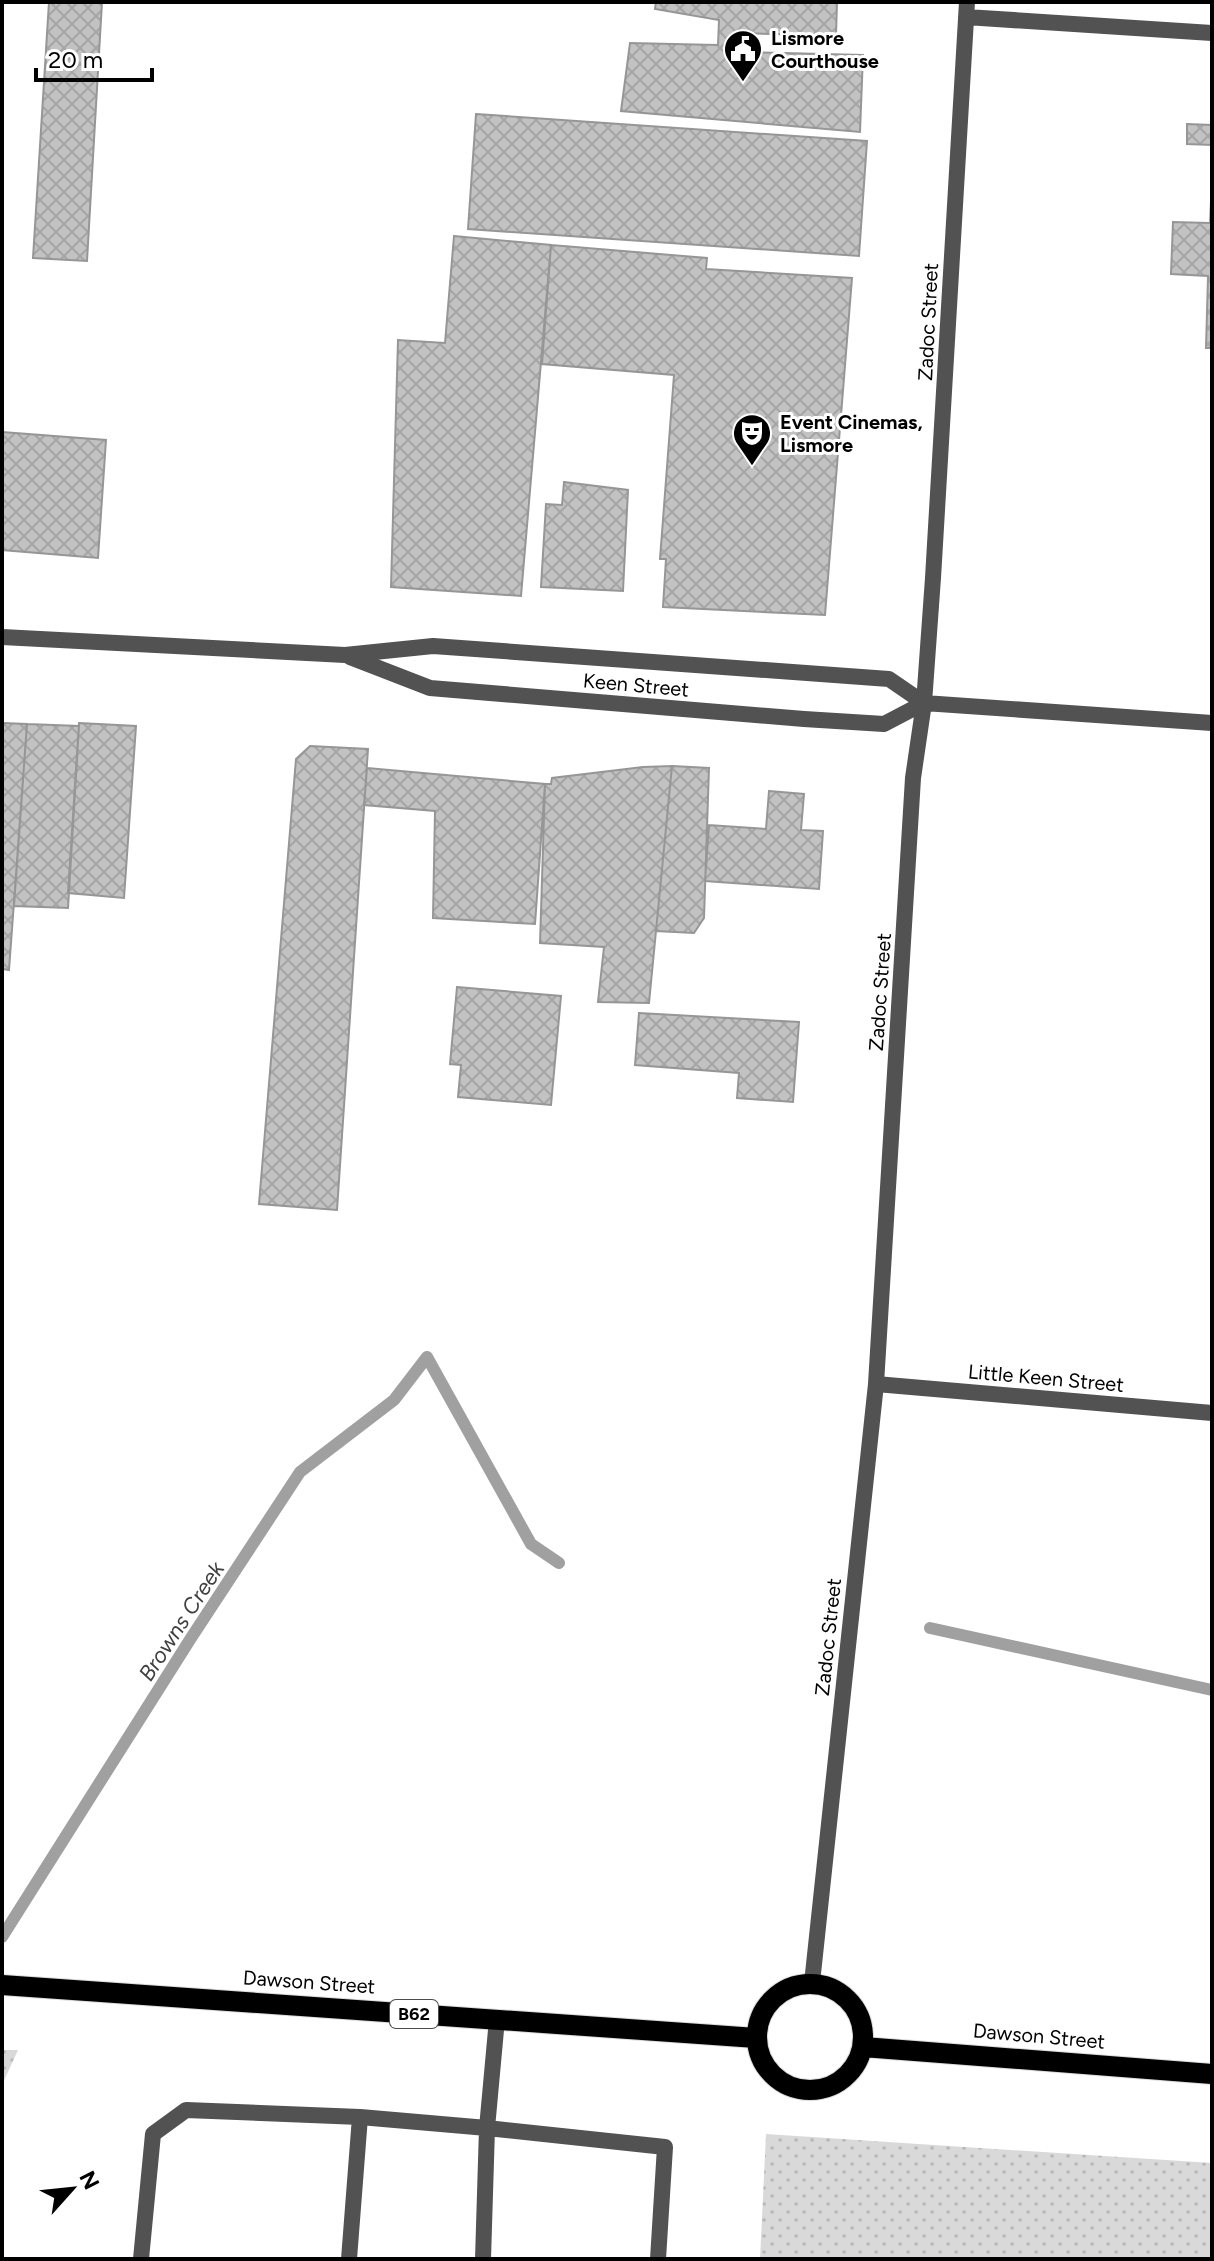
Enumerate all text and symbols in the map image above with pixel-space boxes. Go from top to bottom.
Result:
place label: Lismore Courthouse [771,26,879,73]
public building icon: Lismore Courthouse [722,28,764,83]
scale bar [36,32,152,82]
text: 20 m [48,45,103,74]
street label: Zadoc Street [913,262,943,382]
place label: Event Cinemas, Lismore [780,410,923,457]
theatre icon: Event Cinemas, Lismore [731,412,773,467]
street label: Keen Street [582,668,690,702]
street label: Zadoc Street [864,932,896,1052]
street label: Little Keen Street [967,1359,1125,1397]
water label: Browns Creek [133,1555,231,1686]
street label: Zadoc Street [810,1577,846,1697]
street label: Dawson Street [242,1965,376,1999]
road number: B62 [390,2000,438,2028]
street label: Dawson Street [972,2018,1106,2054]
north arrow [32,2149,112,2229]
text: N [73,2166,105,2194]

